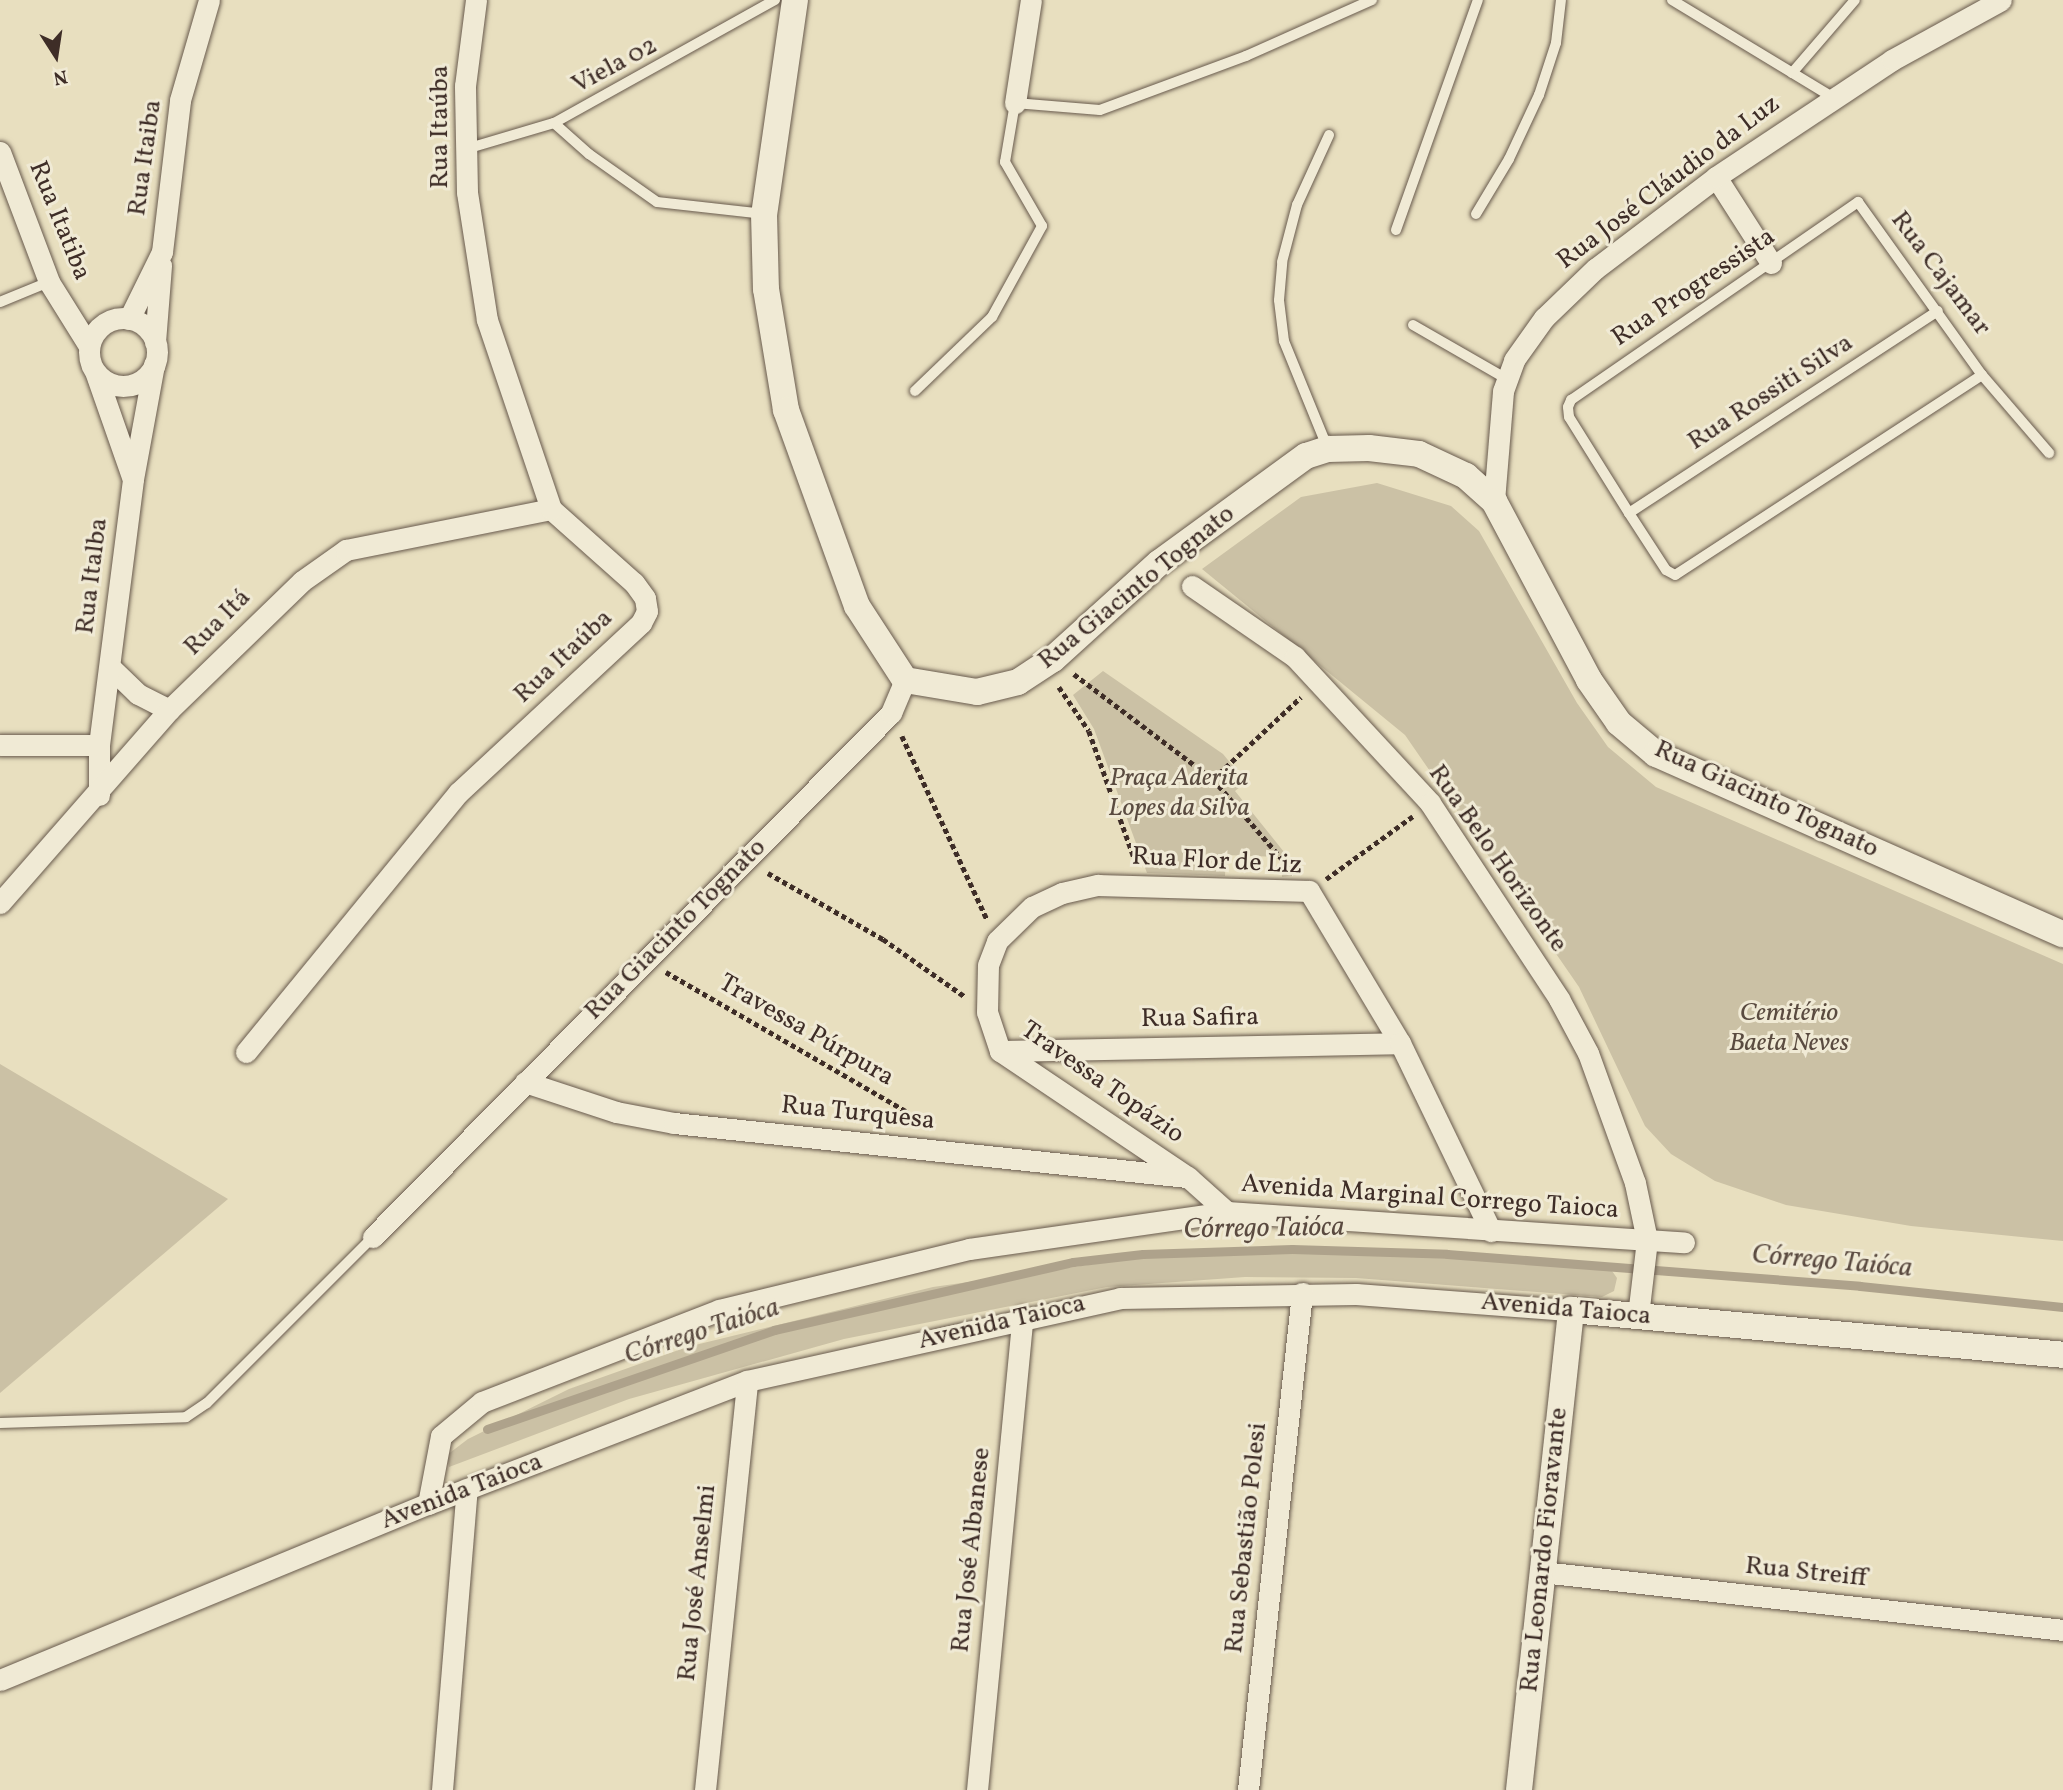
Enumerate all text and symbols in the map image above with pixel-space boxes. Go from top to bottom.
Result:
north arrow [21,21,91,91]
street label: Viela 02 [567,31,663,101]
text: N [51,62,70,91]
street label: Rua Itaúba [425,65,457,189]
street label: Rua José Cláudio da Luz [1552,89,1786,277]
street label: Rua Itaiba [122,98,170,218]
street label: Rua Itatiba [21,157,97,285]
street label: Rua Cajamar [1883,206,1997,342]
street label: Rua Progressista [1606,222,1782,354]
street label: Rua Rossiti Silva [1683,328,1859,458]
street label: Rua Giacinto Tognato [1032,499,1242,677]
street label: Rua Italba [70,516,116,636]
street label: Rua Itá [178,583,258,663]
street label: Rua Itaúba [508,603,620,711]
street label: Rua Giacinto Tognato [1649,734,1883,866]
street label: Rua Belo Horizonte [1421,759,1573,959]
park label: Praça Aderita Lopes da Silva [1108,763,1250,824]
street label: Rua Giacinto Tognato [579,833,773,1027]
street label: Rua Flor de Liz [1131,842,1303,882]
street label: Travessa Púrpura [713,968,899,1094]
park label: Cemitério Baeta Neves [1729,998,1849,1060]
street label: Rua Safira [1141,1002,1259,1036]
street label: Travessa Topázio [1014,1015,1190,1151]
street label: Rua Turquesa [779,1090,937,1138]
street label: Avenida Marginal Corrego Taioca [1240,1169,1620,1227]
water label: Córrego Taióca [1183,1211,1345,1247]
water label: Córrego Taióca [1750,1238,1914,1286]
street label: Avenida Taioca [1479,1287,1653,1333]
street label: Avenida Taioca [915,1289,1089,1357]
water label: Córrego Taióca [620,1291,784,1373]
street label: Rua Leonardo Fioravante [1515,1406,1575,1694]
street label: Rua Sebastião Polesi [1219,1421,1275,1655]
street label: Rua José Albanese [946,1446,998,1654]
street label: Avenida Taioca [376,1447,548,1537]
street label: Rua José Anselmi [672,1483,724,1683]
street label: Rua Streiff [1744,1551,1868,1595]

